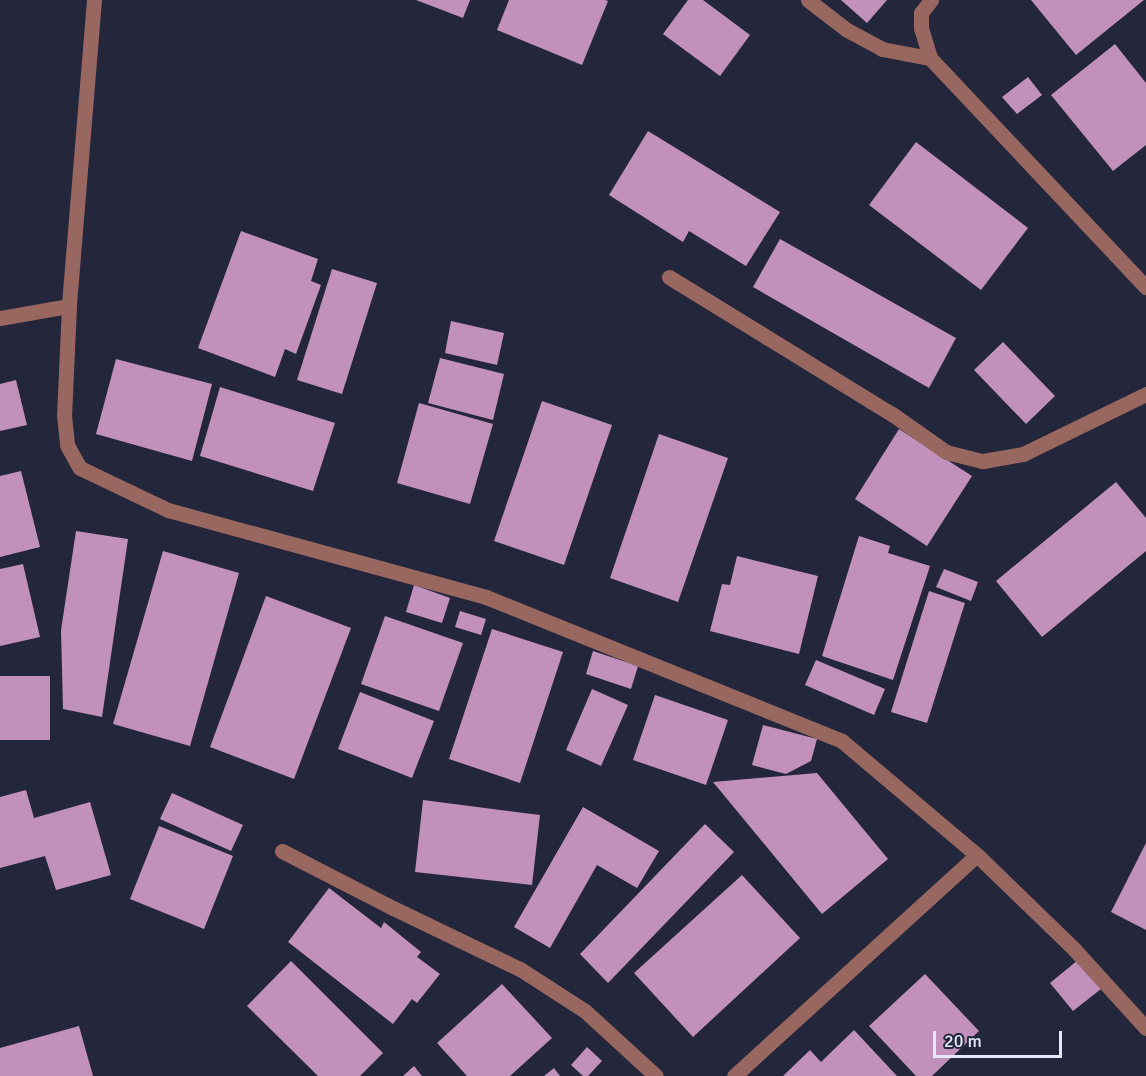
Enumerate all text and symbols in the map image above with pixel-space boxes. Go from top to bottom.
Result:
scale bar [936,1019,1065,1057]
text: 20 m [944,1030,982,1052]

